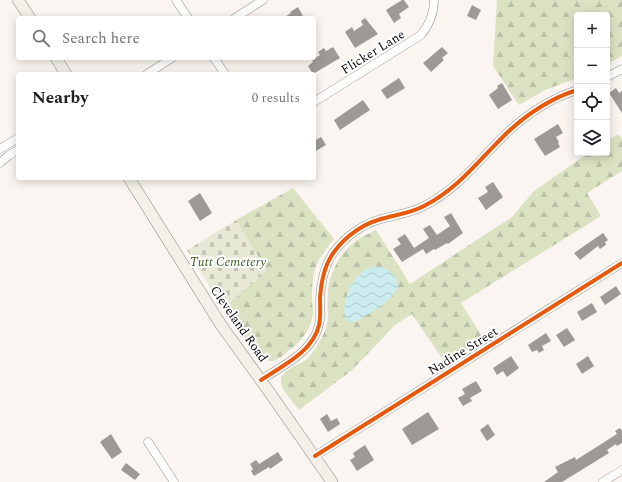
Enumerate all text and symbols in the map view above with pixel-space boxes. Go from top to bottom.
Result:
map controls [574,12,610,156]
button: + [574,12,610,48]
search box [16,16,316,60]
street label: Flicker Lane [337,24,409,80]
icon: search [30,27,52,49]
text: Search here [62,27,140,50]
button: − [574,48,610,84]
button: locate [574,84,610,120]
text: Nearby [32,85,88,111]
text: 0 results [252,88,300,108]
button: layers [574,120,610,156]
park label: Tutt Cemetery [190,252,266,272]
street label: Cleveland Road [205,282,273,366]
street label: Nadine Street [424,321,502,380]

